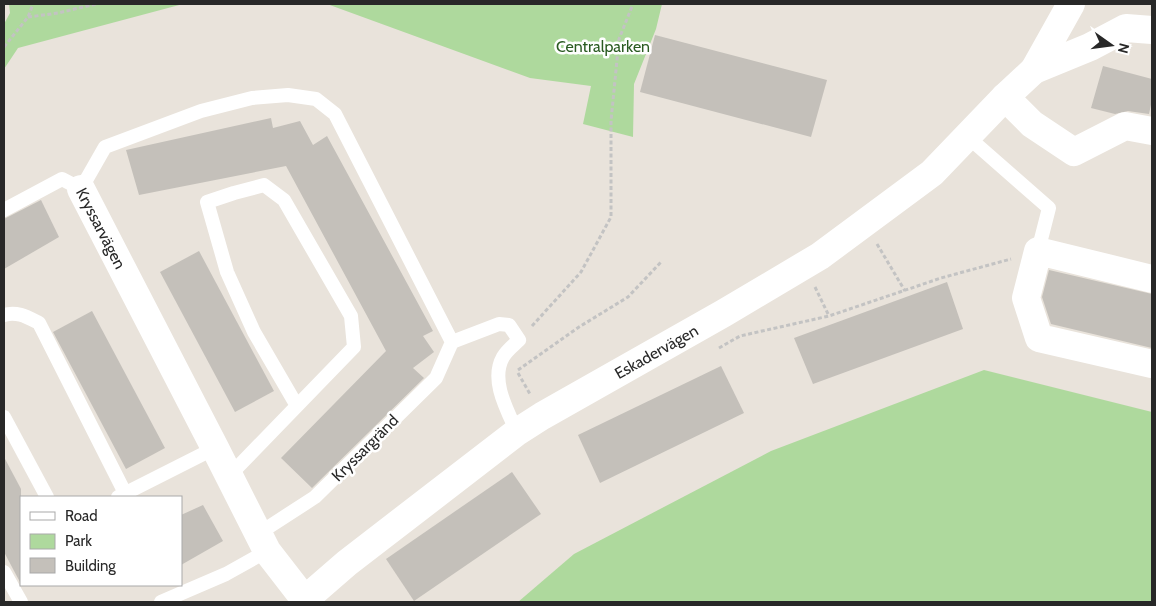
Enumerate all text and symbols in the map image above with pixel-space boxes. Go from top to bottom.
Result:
north arrow [1086,20,1136,70]
park label: Centralparken [556,37,650,56]
text: N [1114,41,1134,55]
street label: Kryssarvägen [72,184,130,272]
street label: Eskadervägen [611,320,701,383]
street label: Kryssargränd [328,411,402,485]
legend [20,496,182,586]
text: Road [65,507,98,525]
text: Park [65,532,92,550]
text: Building [65,557,116,575]

